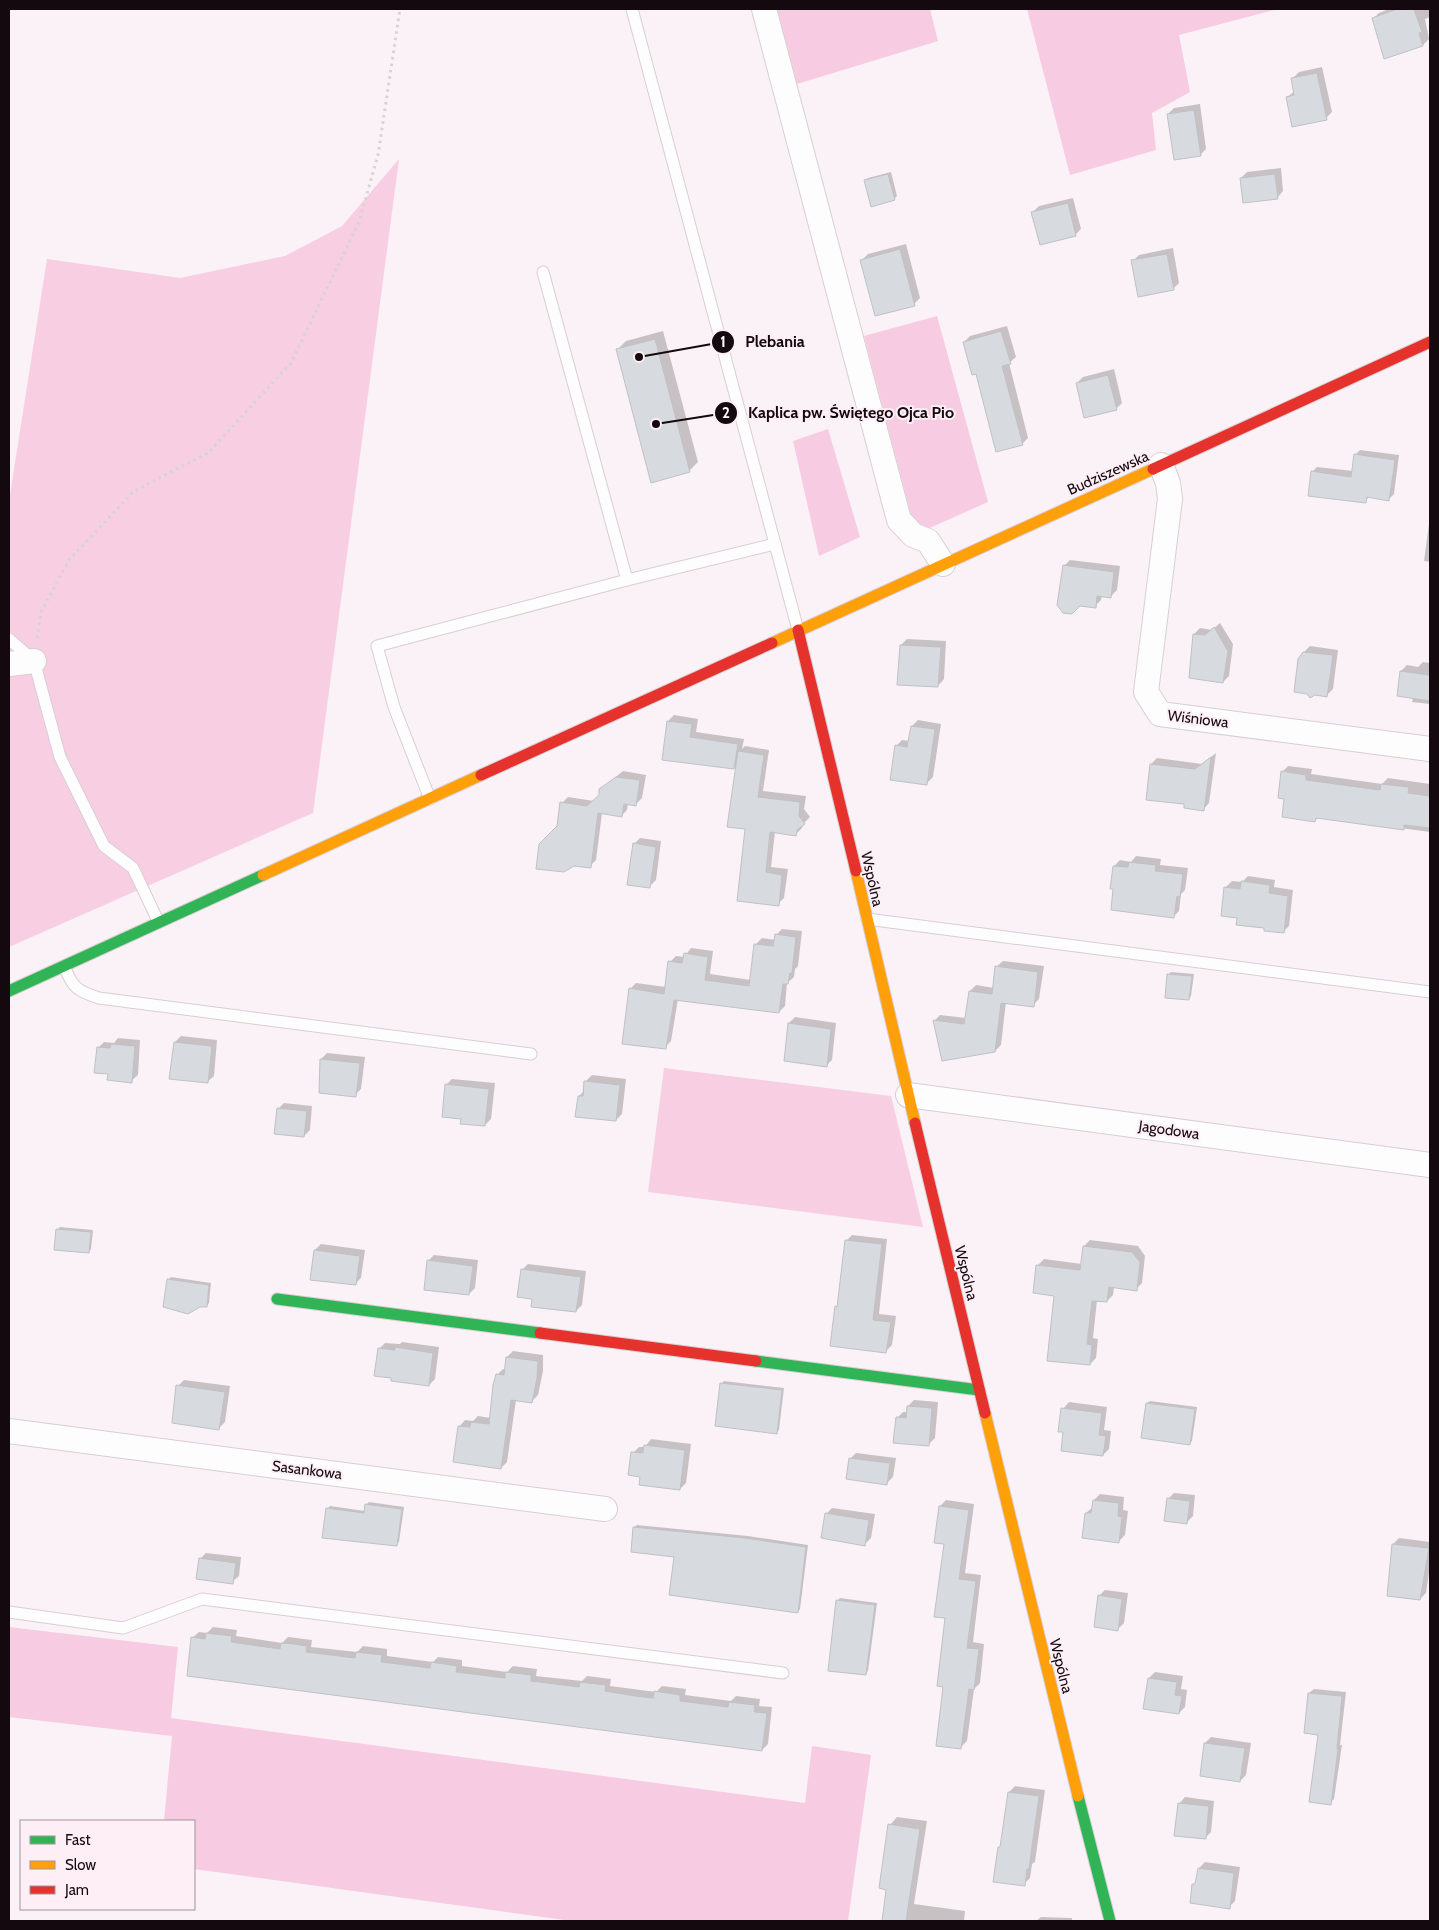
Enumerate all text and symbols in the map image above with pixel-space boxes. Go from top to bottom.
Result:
callout: Plebania [710,326,815,357]
text: Plebania [745,332,805,351]
text: 1 [720,333,726,351]
callout: Kaplica pw. Świętego Ojca Pio [713,397,964,428]
text: Kaplica pw. Świętego Ojca Pio [748,403,954,422]
text: 2 [722,404,730,422]
street label: Budziszewska [1065,447,1152,499]
street label: Wiśniowa [1166,706,1230,732]
street label: Wspólna [857,850,887,909]
street label: Jagodowa [1136,1117,1201,1143]
street label: Wspólna [951,1244,982,1303]
street label: Sasankowa [271,1457,344,1483]
street label: Wspólna [1046,1637,1077,1696]
legend [20,1820,195,1910]
text: Fast [65,1831,90,1849]
text: Slow [65,1856,96,1874]
text: Jam [64,1881,89,1899]

